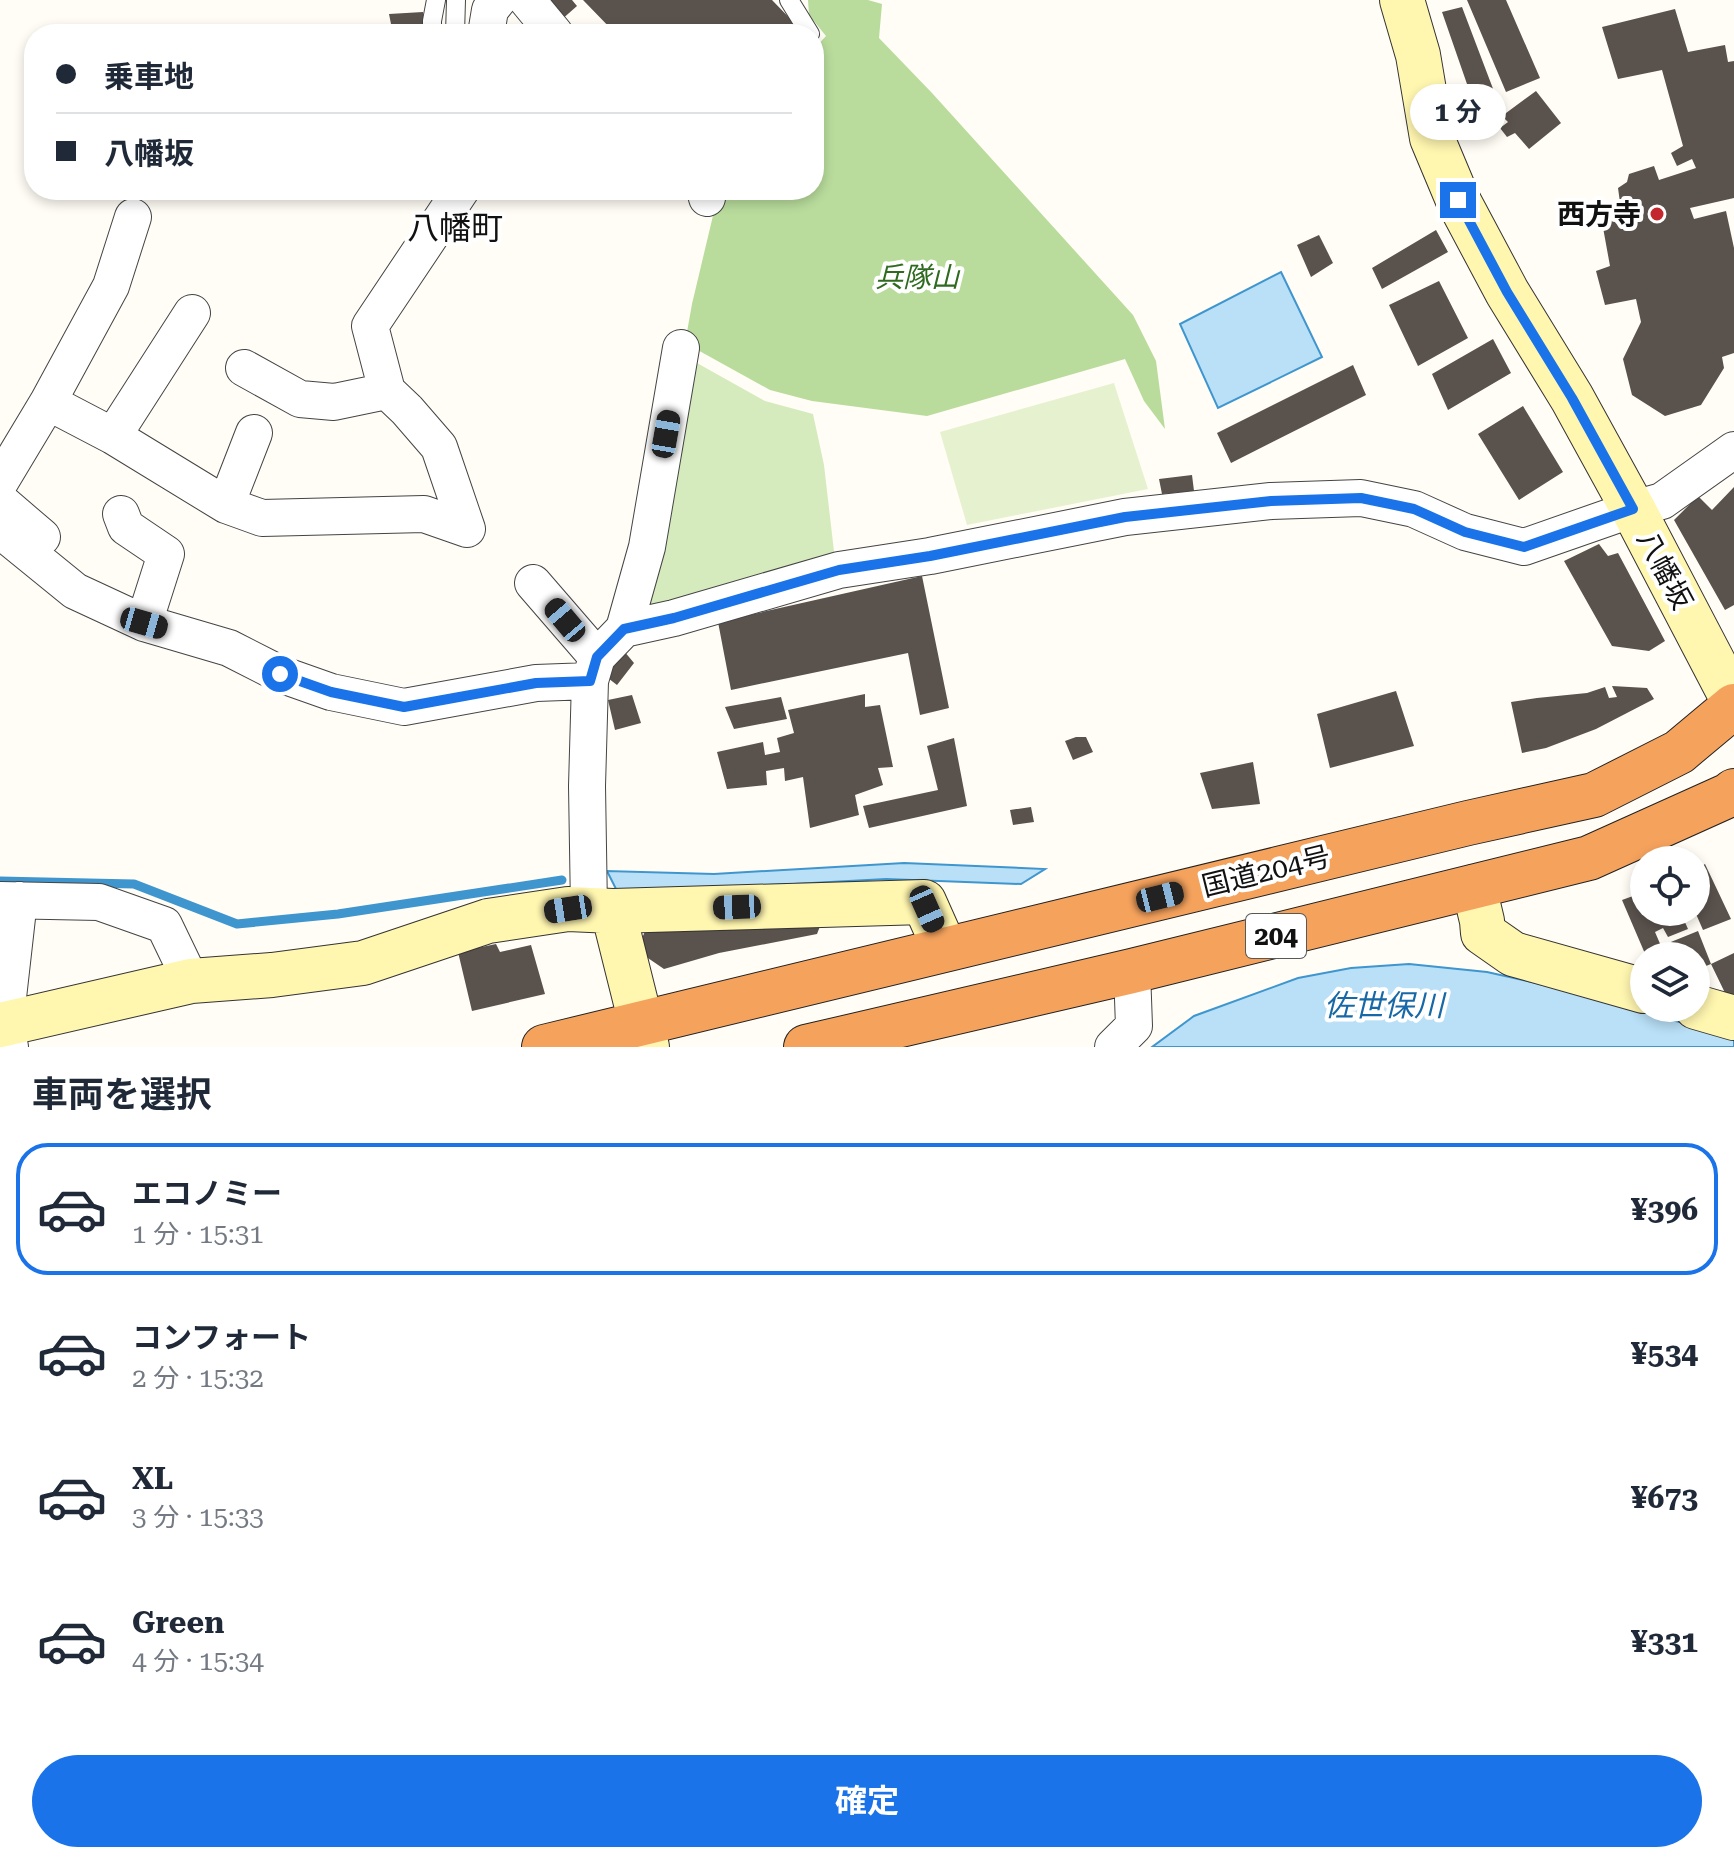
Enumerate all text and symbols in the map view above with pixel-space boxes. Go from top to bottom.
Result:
text: 乗車地 [104,59,194,94]
callout: 1 分 [1410,84,1506,140]
text: 1 分 [1434,97,1482,127]
text: 八幡坂 [104,136,194,171]
route end [1440,182,1476,218]
place label: 西方寺 [1557,198,1641,231]
marker: 西方寺 [1648,205,1666,223]
district label: 八幡町 [407,209,503,247]
park label: 兵隊山 [875,261,961,294]
car [650,408,682,460]
street label: 八幡坂 [1630,525,1699,615]
car [540,594,590,646]
car [118,605,170,641]
route start [262,656,298,692]
street label: 国道204号 [1199,840,1334,903]
map controls [1630,846,1710,1022]
button: locate [1630,846,1710,926]
car [1134,880,1186,914]
car [906,882,948,936]
car [542,893,594,925]
car [713,894,761,920]
road number: 204 [1246,914,1306,958]
button: layers [1630,942,1710,1022]
water label: 佐世保川 [1324,988,1447,1023]
text: 車両を選択 [32,1074,212,1116]
icon: car [36,1173,108,1245]
text: エコノミー [132,1176,282,1211]
text: ¥396 [1631,1192,1698,1227]
text: 1 分 · 15:31 [132,1219,264,1249]
icon: car [36,1317,108,1389]
text: コンフォート [132,1320,311,1355]
text: ¥534 [1631,1336,1698,1371]
text: 2 分 · 15:32 [132,1363,264,1393]
icon: car [36,1461,108,1533]
text: XL [132,1461,173,1496]
text: ¥673 [1631,1480,1698,1515]
text: 3 分 · 15:33 [132,1502,264,1532]
icon: car [36,1605,108,1677]
text: Green [132,1605,224,1640]
text: ¥331 [1631,1624,1698,1659]
text: 4 分 · 15:34 [132,1646,264,1676]
button: 確定 [32,1755,1702,1847]

